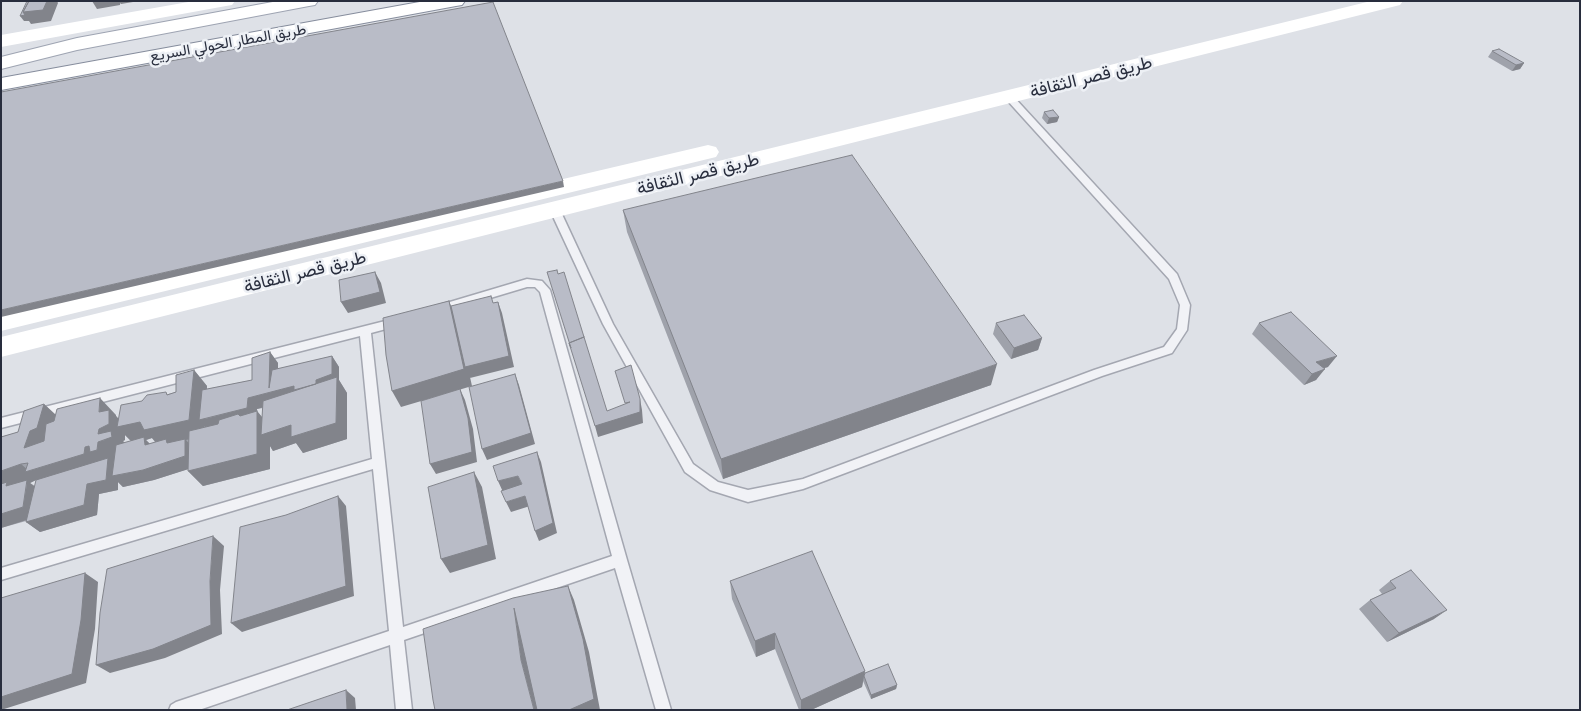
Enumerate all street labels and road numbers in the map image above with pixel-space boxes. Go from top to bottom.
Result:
street label: طريق المطار الحولي السريع [148,20,308,66]
street label: طريق قصر الثقافة [1028,51,1154,103]
street label: طريق قصر الثقافة [635,148,761,200]
street label: طريق قصر الثقافة [242,246,368,298]

